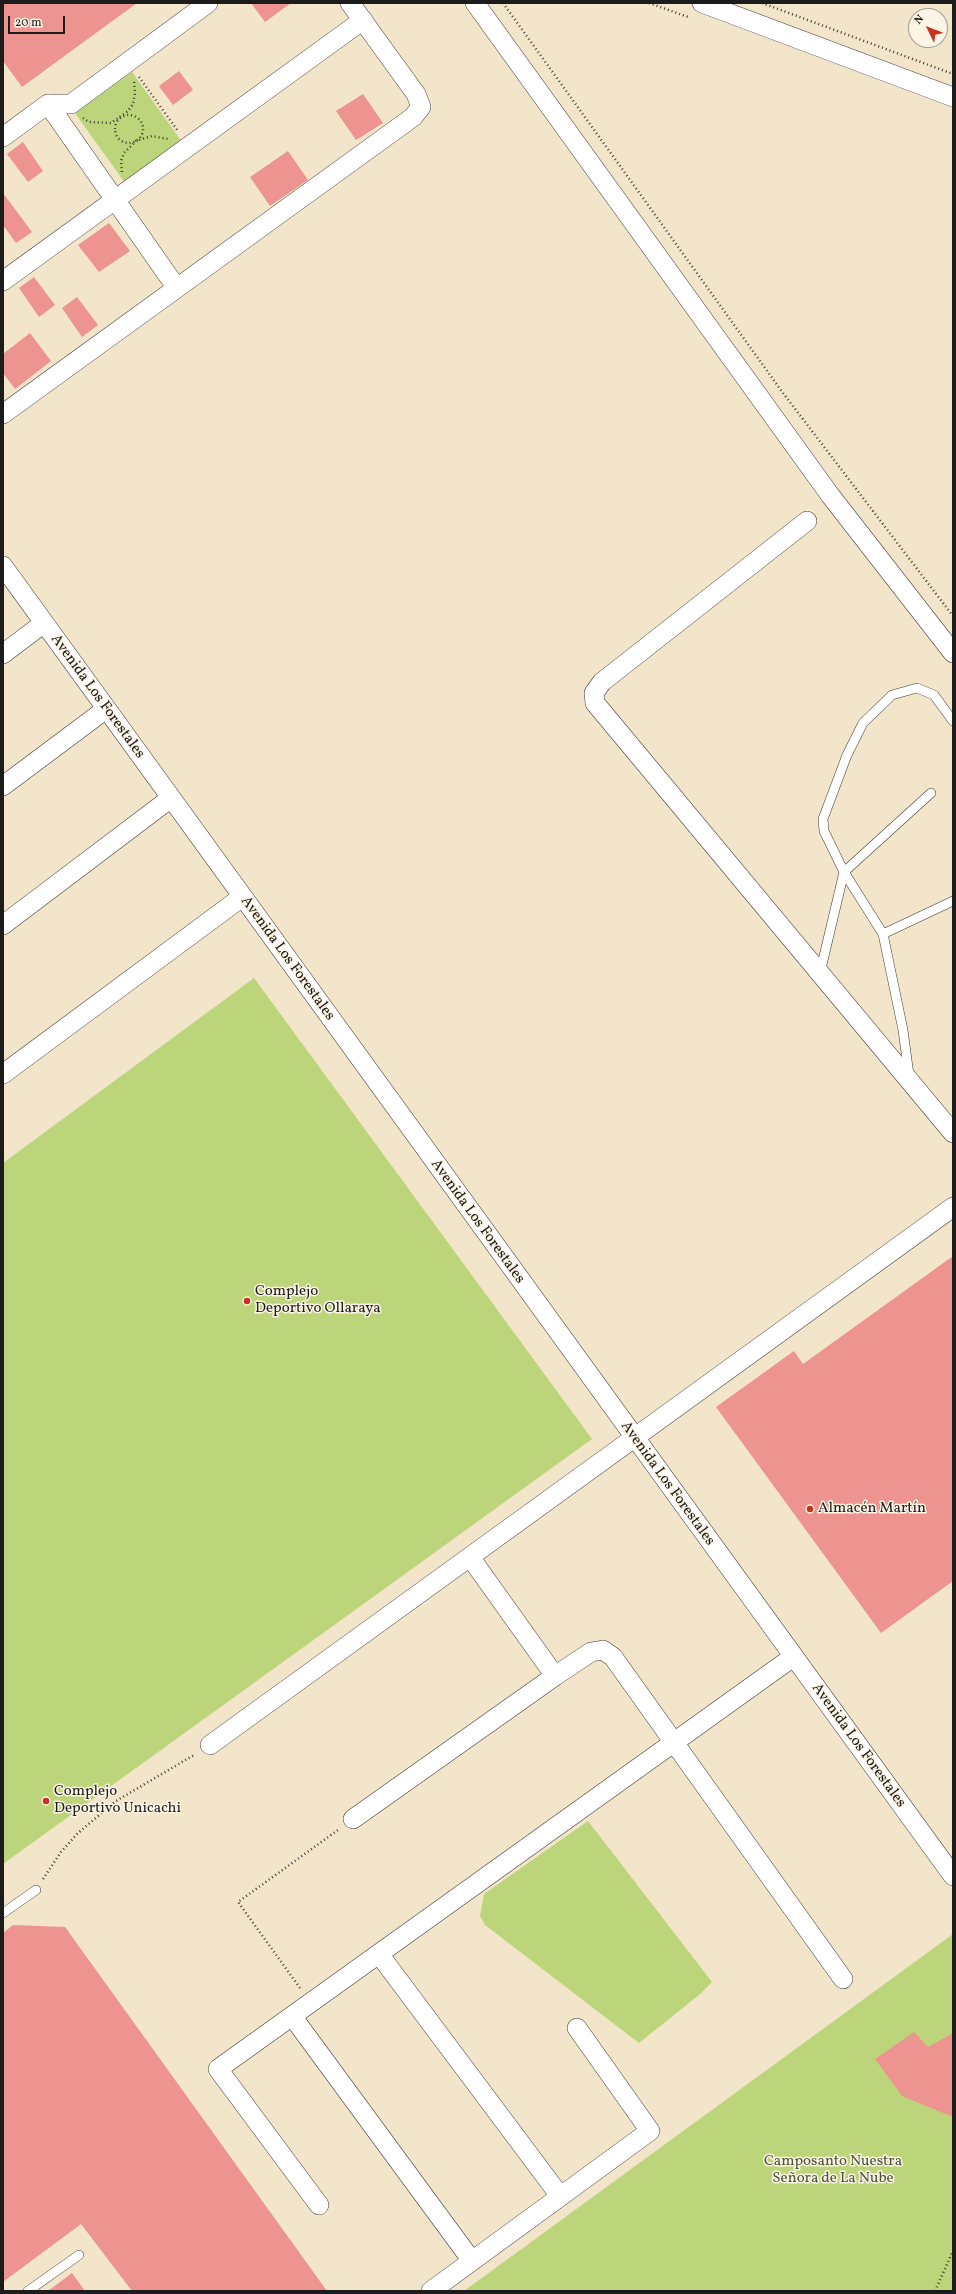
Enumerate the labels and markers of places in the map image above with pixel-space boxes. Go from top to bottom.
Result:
place label: Complejo Deportivo Ollaraya [255,1283,381,1318]
marker: Complejo Deportivo Ollaraya [242,1296,252,1306]
place label: Almacén Martín [818,1500,926,1518]
marker: Almacén Martín [805,1504,815,1514]
place label: Complejo Deportivo Unicachi [54,1783,181,1818]
marker: Complejo Deportivo Unicachi [41,1796,51,1806]

